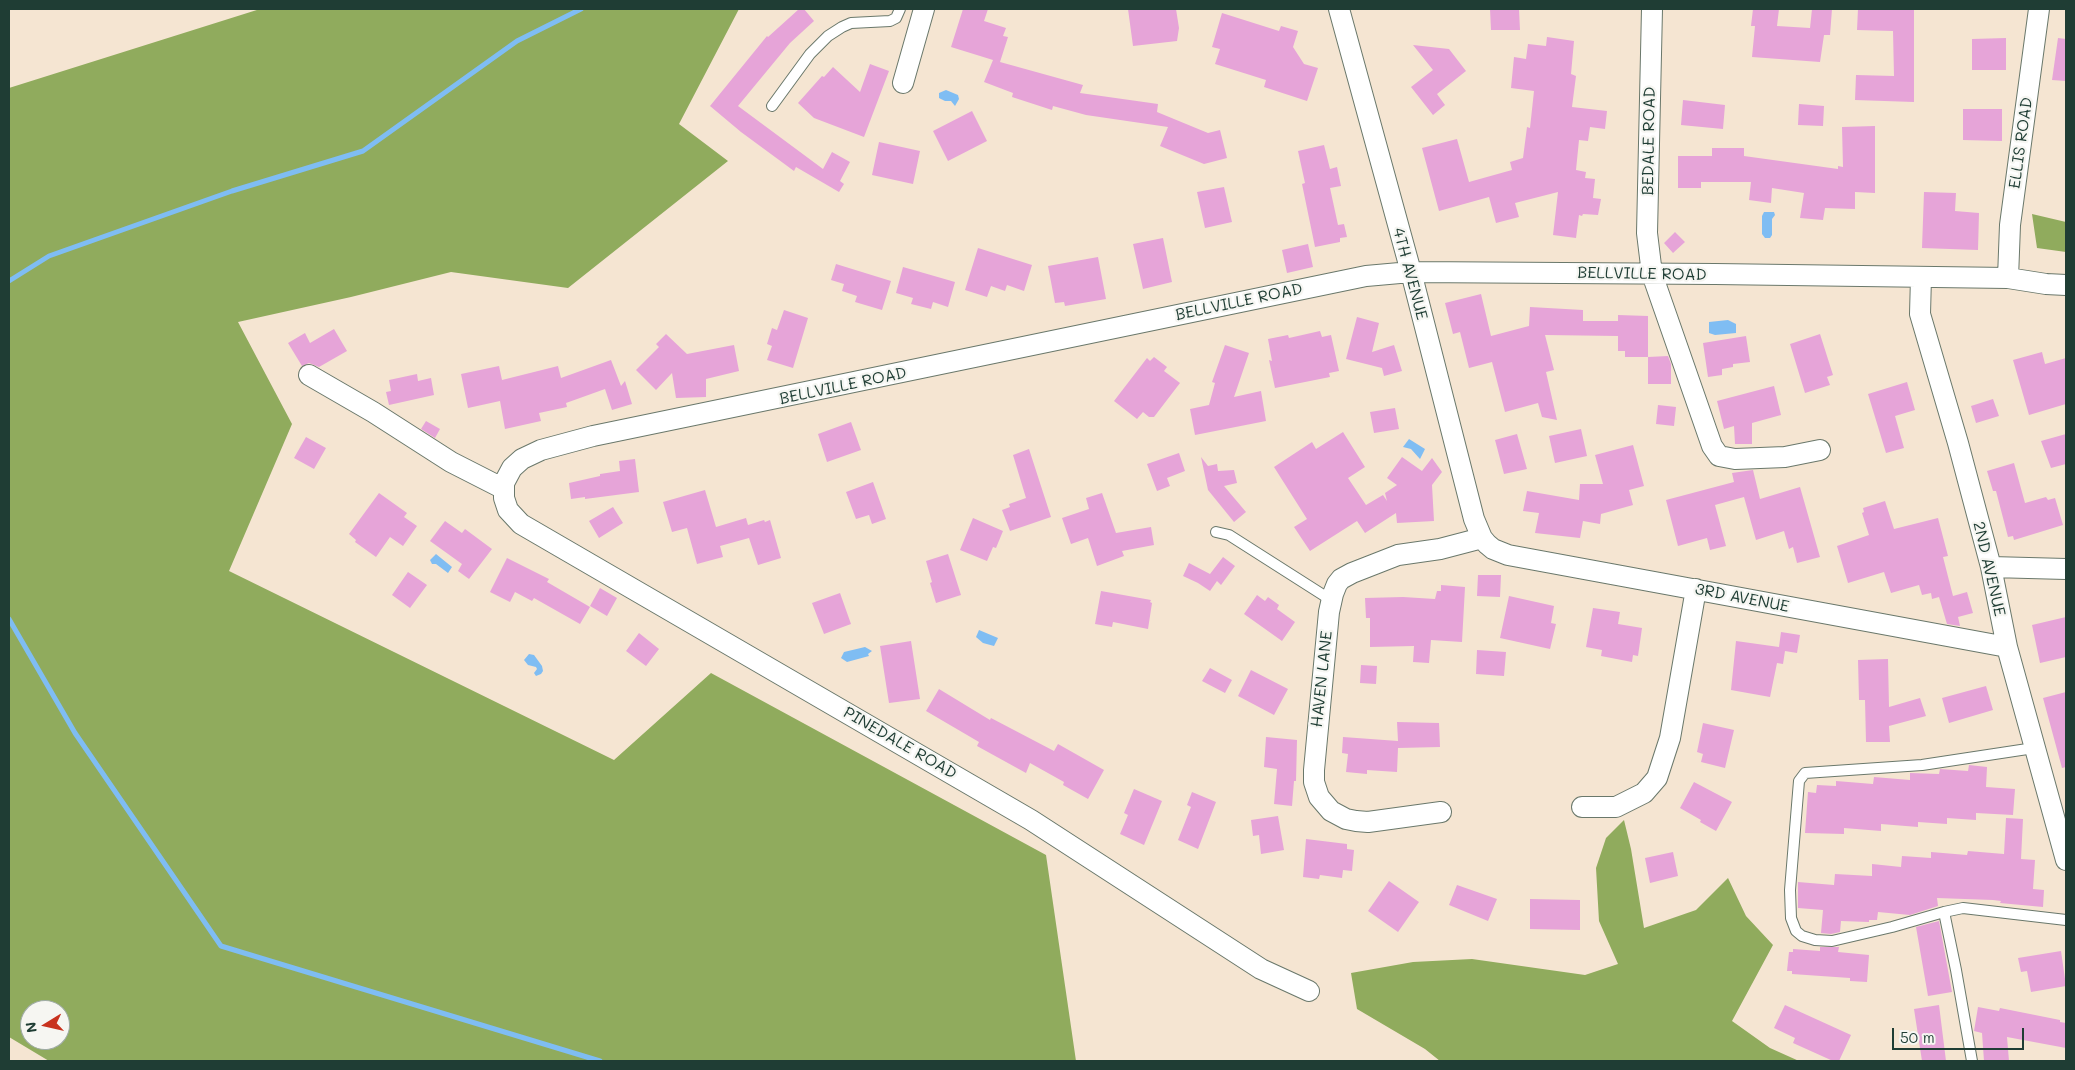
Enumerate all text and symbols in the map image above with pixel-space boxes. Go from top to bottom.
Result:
street label: BEDALE ROAD [1638,86,1660,196]
street label: ELLIS ROAD [2005,96,2037,190]
street label: 4TH AVENUE [1388,226,1432,322]
street label: BELLVILLE ROAD [1577,263,1707,285]
street label: BELLVILLE ROAD [1174,279,1304,325]
street label: BELLVILLE ROAD [778,363,908,409]
street label: 2ND AVENUE [1969,520,2009,618]
street label: 3RD AVENUE [1693,579,1791,617]
street label: HAVEN LANE [1307,630,1337,728]
street label: PINEDALE ROAD [840,703,960,783]
north arrow [20,1000,70,1050]
scale bar [1895,1018,2028,1050]
text: N [20,1021,41,1034]
text: 50 m [1900,1027,1935,1047]

